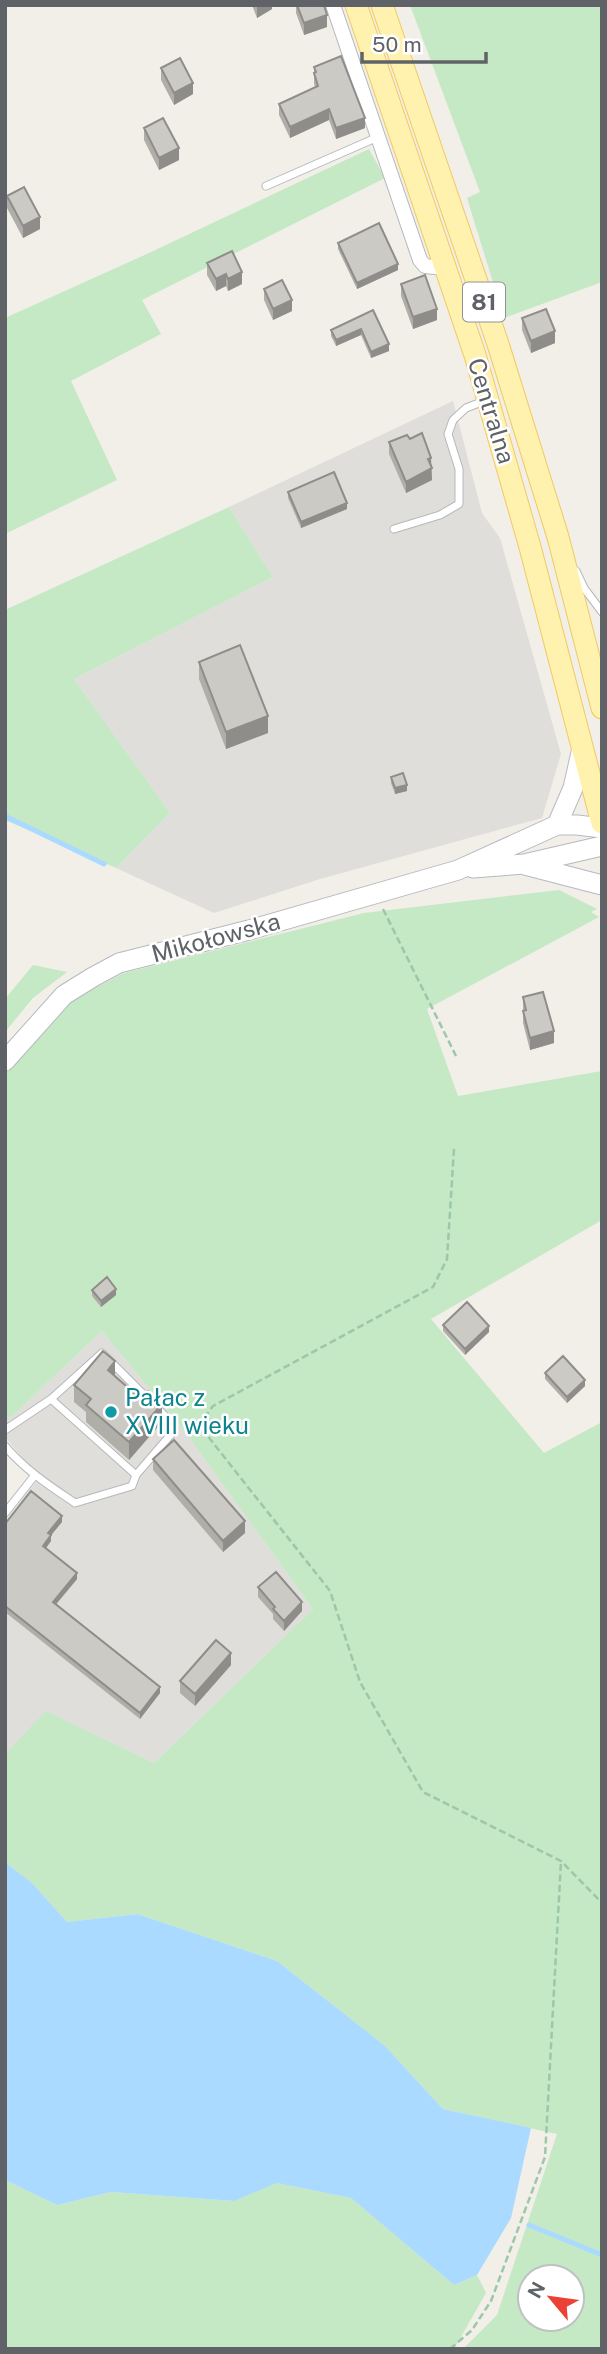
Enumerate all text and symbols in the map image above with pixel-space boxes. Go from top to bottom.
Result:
scale bar [362,21,486,65]
text: 50 m [372,32,422,57]
road number: 81 [463,282,505,322]
street label: Centralna [463,354,521,467]
street label: Mikołowska [148,906,283,968]
place label: Pałac z XVIII wieku [125,1383,249,1439]
marker: Pałac z XVIII wieku [103,1404,119,1420]
north arrow [516,2263,586,2333]
text: N [523,2278,549,2302]

